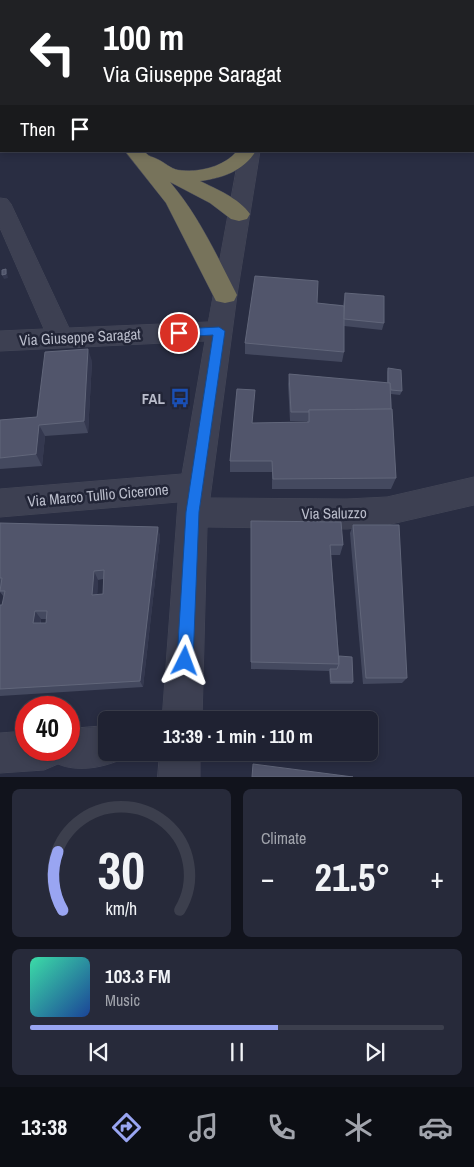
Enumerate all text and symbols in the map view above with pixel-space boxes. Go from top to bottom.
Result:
text: 100 m [103,14,184,61]
icon: left [20,20,85,85]
text: Via Giuseppe Saragat [103,59,281,89]
icon: arrive [66,115,94,143]
text: Then [20,116,56,142]
pin [158,312,200,354]
icon: arrive [165,319,193,347]
street label: Via Giuseppe Saragat [19,323,142,351]
bus stop icon: FAL [169,387,191,409]
place label: FAL [142,388,165,409]
street label: Via Marco Tullio Cicerone [27,478,170,512]
street label: Via Saluzzo [301,502,367,524]
position arrow [158,634,210,686]
speed limit sign: 40 [15,696,80,761]
text: 13:39 · 1 min · 110 m [163,723,313,749]
text: Climate [261,827,306,849]
text: 30 [98,835,145,905]
text: 21.5° [315,852,390,903]
text: − [261,859,274,897]
text: + [431,859,444,897]
text: km/h [106,897,137,921]
text: 103.3 FM [105,963,171,989]
text: Music [105,989,140,1011]
icon: previous [85,1038,113,1066]
icon: pause [223,1038,251,1066]
icon: next [361,1038,389,1066]
icon: directions [109,1110,144,1145]
icon: music [186,1110,221,1145]
icon: phone [264,1110,299,1145]
icon: climate [341,1110,376,1145]
icon: car [418,1110,453,1145]
text: 13:38 [21,1112,67,1142]

